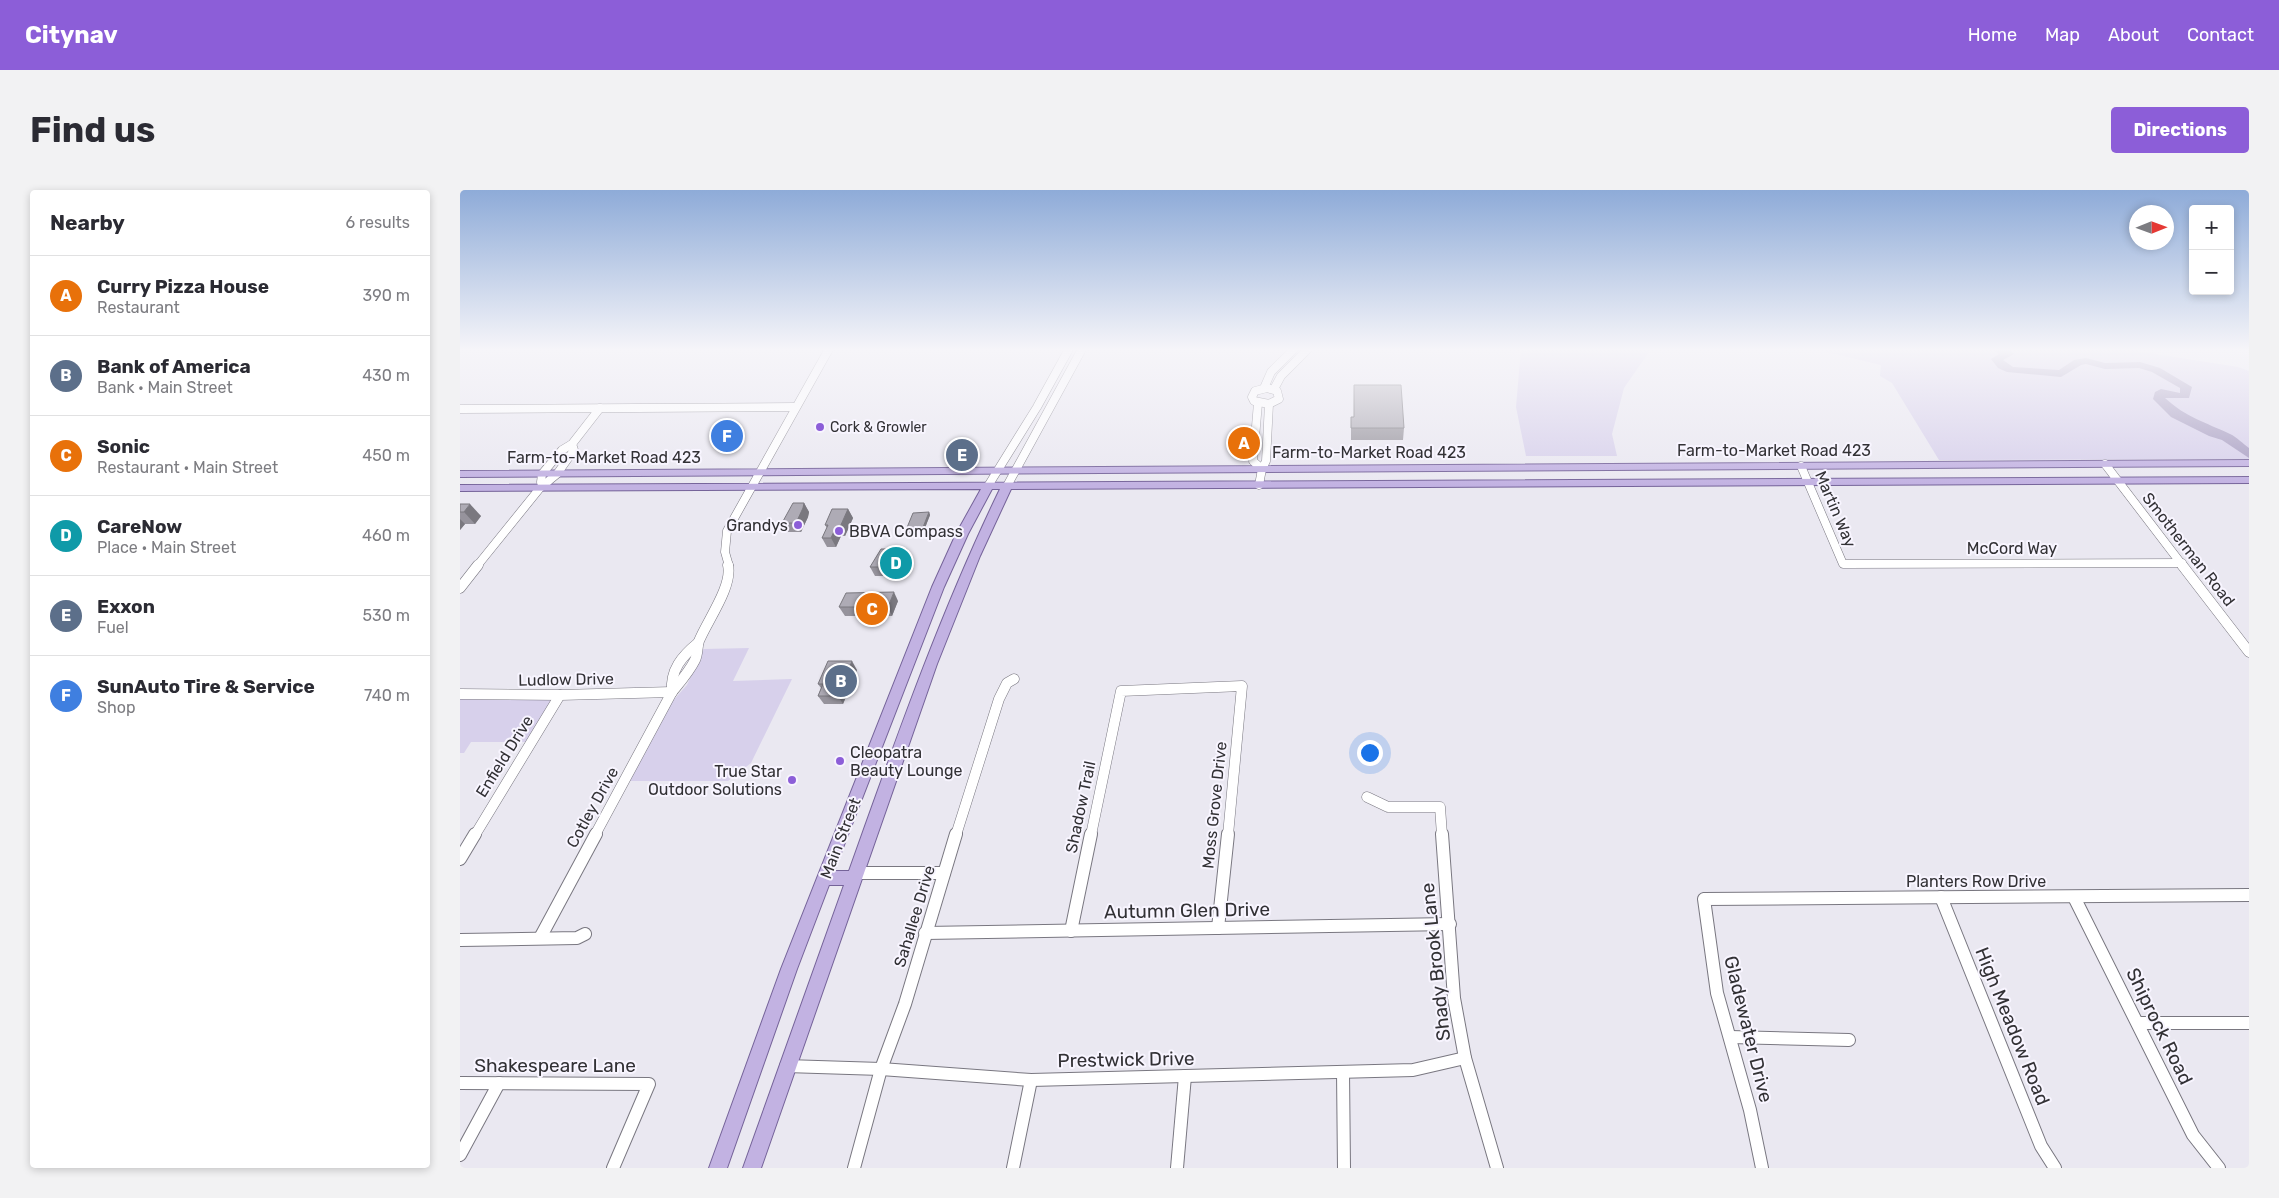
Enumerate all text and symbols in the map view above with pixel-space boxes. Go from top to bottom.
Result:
text: Citynav [25,21,118,49]
text: Home [1968,24,2017,46]
text: Map [2045,24,2080,46]
text: About [2108,24,2159,46]
text: Contact [2187,24,2254,46]
button: Directions [2111,107,2249,153]
text: Find us [30,109,155,151]
north arrow [2129,205,2174,250]
map controls [2189,205,2234,295]
button: + [2189,205,2234,250]
text: Nearby [50,210,125,235]
text: 6 results [345,213,410,232]
button: − [2189,250,2234,295]
text: Curry Pizza House [97,275,269,298]
text: A [60,286,72,305]
text: 390 m [363,286,410,305]
text: Restaurant [97,298,180,317]
text: Bank of America [97,355,251,378]
text: B [60,366,72,385]
text: 430 m [362,366,410,385]
text: Bank · Main Street [97,378,233,397]
pin: F [711,417,743,455]
place label: Cork & Growler [830,419,927,436]
marker: Cork & Growler [814,421,826,433]
pin: A [1228,424,1260,462]
text: Sonic [97,435,150,458]
pin: E [946,436,978,474]
street label: Farm-to-Market Road 423 [1677,441,1871,460]
street label: Farm-to-Market Road 423 [1272,443,1466,462]
text: C [60,446,72,465]
text: 450 m [362,446,410,465]
street label: Farm-to-Market Road 423 [507,448,701,467]
text: Restaurant · Main Street [97,458,278,477]
street label: Martin Way [1811,468,1860,550]
street label: Smotherman Road [2138,489,2239,610]
text: CareNow [97,515,182,538]
place label: Grandys [726,516,788,535]
marker: Grandys [792,519,804,531]
place label: BBVA Compass [849,522,963,541]
marker: BBVA Compass [833,525,845,537]
text: D [60,526,72,545]
text: 460 m [362,526,410,545]
text: Place · Main Street [97,538,236,557]
street label: McCord Way [1967,539,2057,558]
pin: D [880,544,912,582]
pin: C [856,590,888,628]
text: Exxon [97,595,155,618]
text: E [61,606,71,625]
text: 530 m [363,606,410,625]
text: Fuel [97,618,129,637]
pin: B [825,662,857,700]
street label: Ludlow Drive [518,669,614,690]
text: SunAuto Tire & Service [97,675,315,698]
text: F [61,686,71,705]
text: 740 m [364,686,410,705]
text: Shop [97,698,135,717]
street label: Enfield Drive [472,712,537,801]
street label: Moss Grove Drive [1198,740,1231,870]
your location [1357,740,1383,766]
place label: Cleopatra Beauty Lounge [850,743,963,780]
marker: Cleopatra Beauty Lounge [834,755,846,767]
street label: Shadow Trail [1061,759,1100,855]
place label: True Star Outdoor Solutions [648,762,782,799]
street label: Cotley Drive [562,764,622,851]
marker: True Star Outdoor Solutions [786,774,798,786]
street label: Main Street [816,795,865,881]
street label: Sahallee Drive [890,863,939,969]
street label: Planters Row Drive [1906,872,2046,891]
street label: Shady Brook Lane [1416,882,1455,1042]
street label: Autumn Glen Drive [1104,898,1270,923]
street label: High Meadow Road [1970,944,2055,1109]
street label: Gladewater Drive [1719,953,1778,1105]
street label: Shiprock Road [2121,964,2198,1088]
street label: Prestwick Drive [1057,1047,1195,1072]
street label: Shakespeare Lane [474,1054,636,1077]

